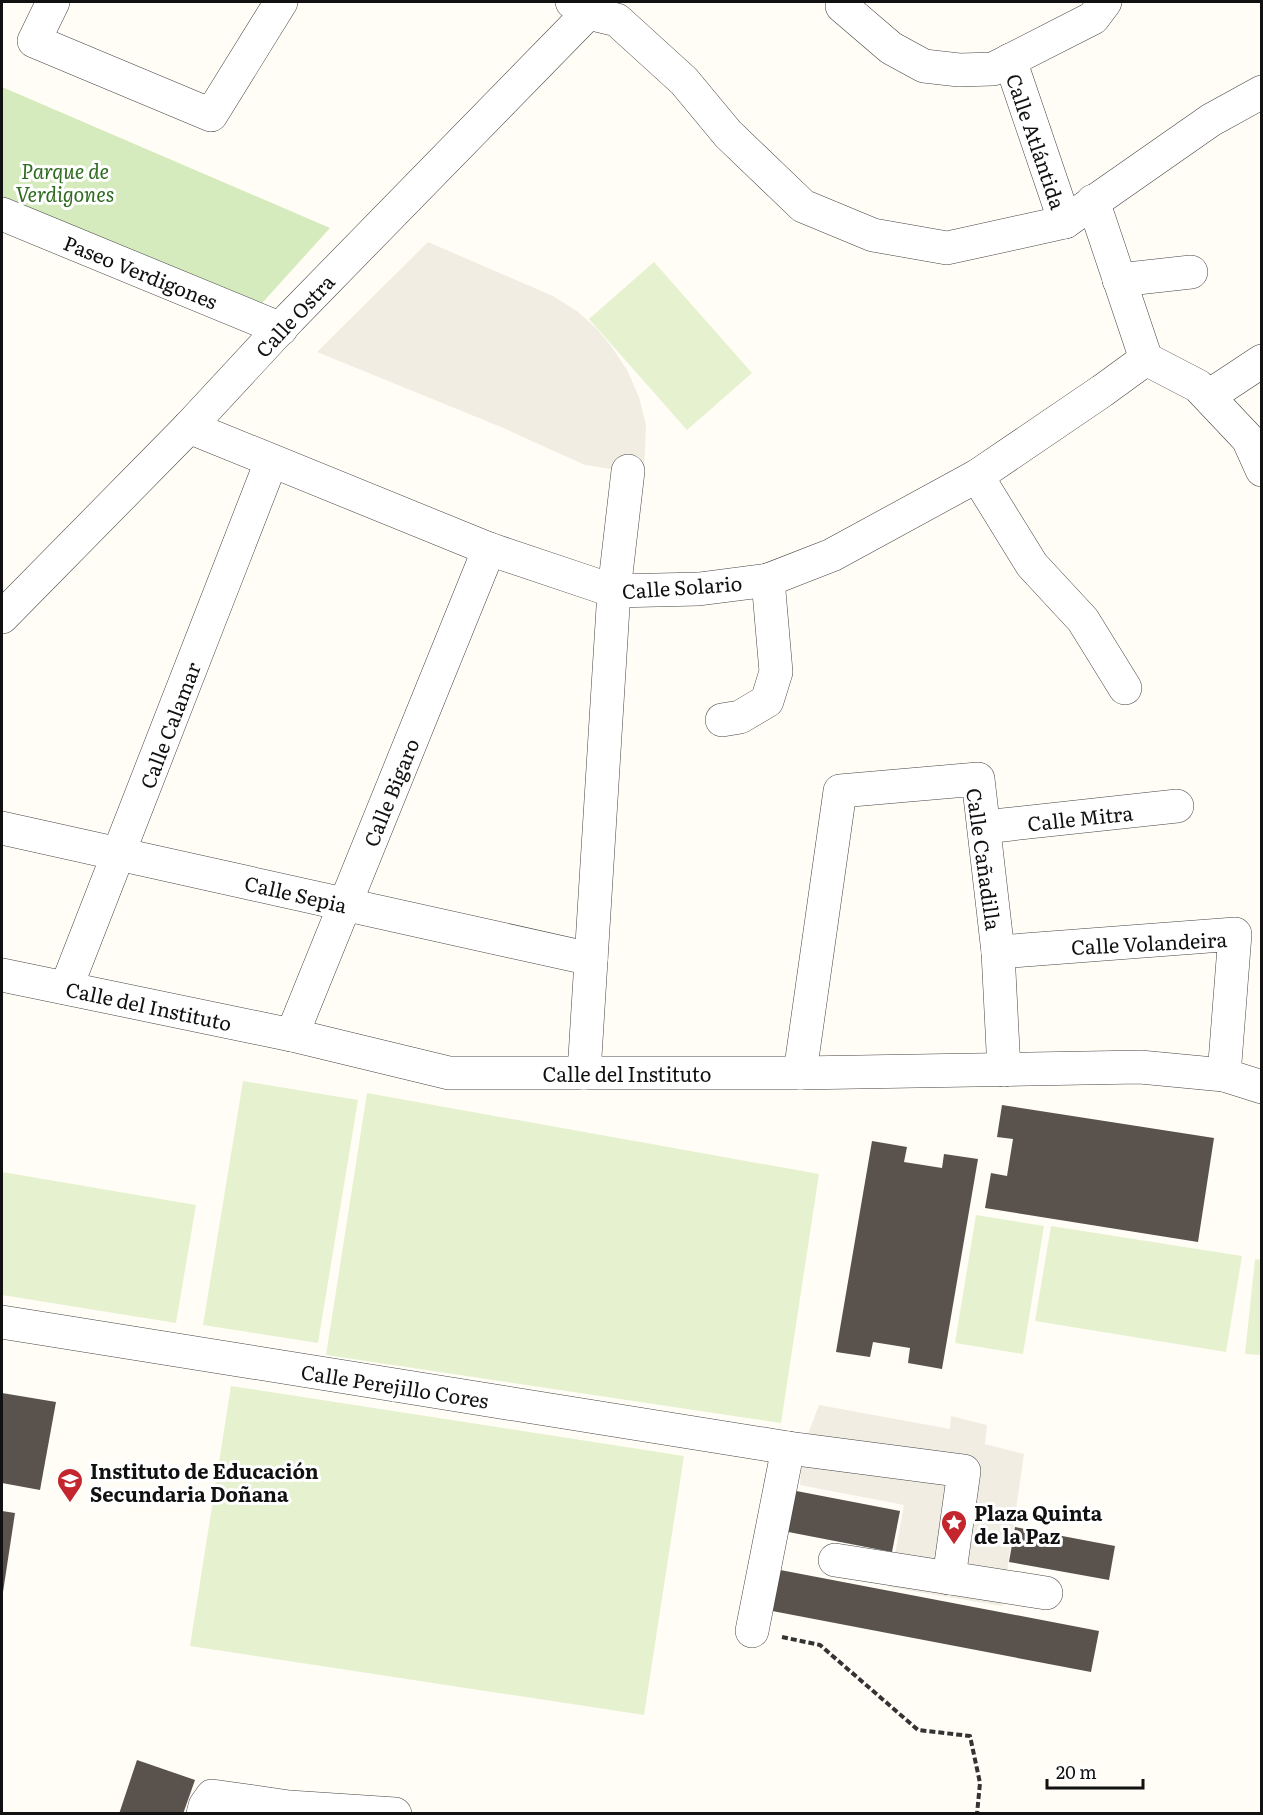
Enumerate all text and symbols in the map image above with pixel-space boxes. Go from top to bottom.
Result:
street label: Calle Atlántida [1000,69,1074,213]
park label: Parque de Verdigones [16,155,114,208]
street label: Paseo Verdigones [60,226,222,316]
street label: Calle Ostra [248,267,341,363]
street label: Calle Solario [621,567,743,605]
street label: Calle Calamar [131,657,207,793]
street label: Calle Bigaro [355,733,425,851]
street label: Calle Cañadilla [960,786,1010,932]
street label: Calle Mitra [1026,797,1134,837]
street label: Calle Sepia [242,867,350,919]
street label: Calle Volandeira [1070,923,1228,961]
street label: Calle del Instituto [63,973,235,1037]
street label: Calle del Instituto [543,1058,711,1088]
street label: Calle Perejillo Cores [299,1355,491,1415]
place label: Instituto de Educación Secundaria Doñana [90,1455,319,1508]
school or university icon: Instituto de Educación Secundaria Doñana [55,1466,85,1504]
place label: Plaza Quinta de la Paz [974,1497,1103,1550]
place icon: Plaza Quinta de la Paz [939,1508,969,1546]
scale bar [1047,1752,1143,1790]
text: 20 m [1056,1758,1097,1785]

